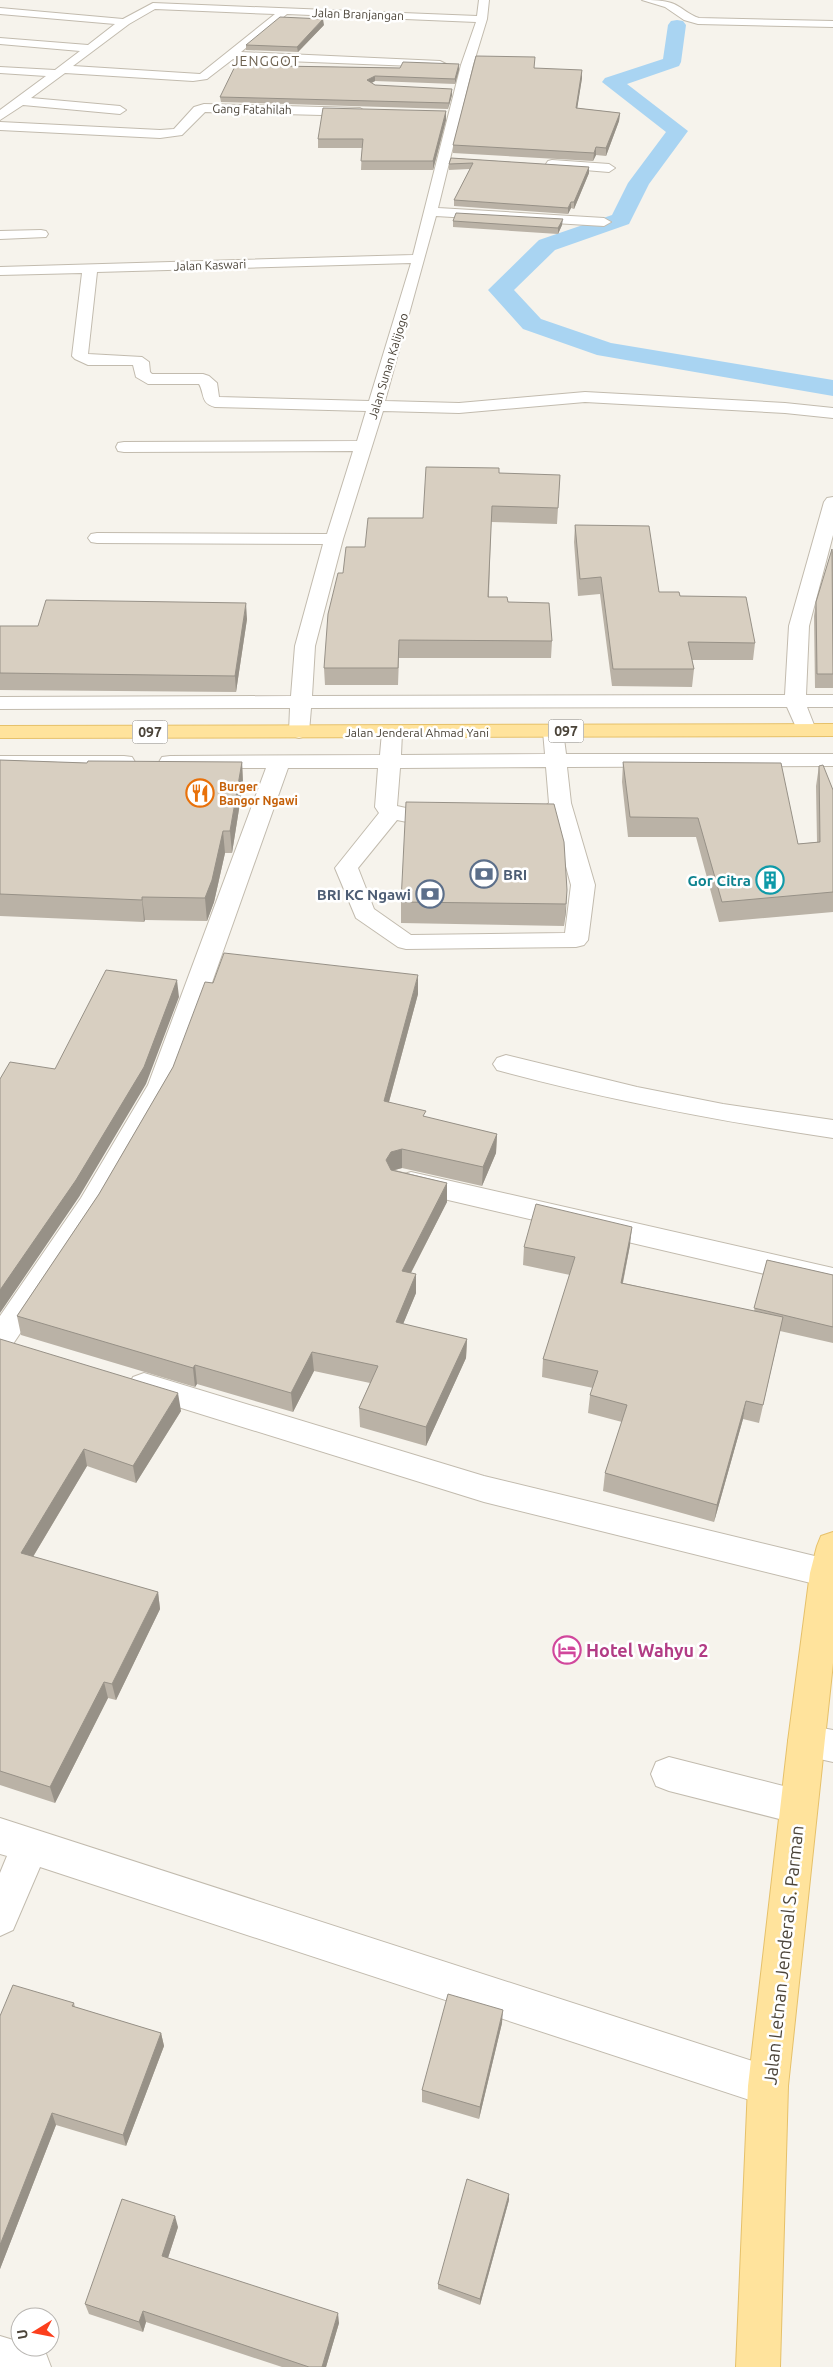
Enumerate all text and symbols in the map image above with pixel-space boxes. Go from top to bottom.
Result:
street label: Jalan Branjangan [312,6,404,22]
district label: JENGGOT [232,53,300,69]
street label: Gang Fatahilah [212,102,292,116]
street label: Jalan Kaswari [173,257,247,273]
street label: Jalan Sunan Kalijogo [366,311,410,421]
road number: 097 [548,719,584,742]
road number: 097 [132,720,168,744]
street label: Jalan Jenderal Ahmad Yani [345,726,489,739]
restaurant icon: Burger Bangor Ngawi [185,778,215,808]
place label: Burger Bangor Ngawi [219,780,298,807]
bank icon: BRI [469,859,499,889]
building icon: Gor Citra [755,865,785,895]
place label: BRI [503,866,527,883]
place label: Gor Citra [687,872,751,889]
bank icon: BRI KC Ngawi [415,879,445,909]
place label: BRI KC Ngawi [317,886,411,903]
hotel icon: Hotel Wahyu 2 [552,1635,582,1665]
place label: Hotel Wahyu 2 [586,1640,709,1660]
street label: Jalan Letnan Jenderal S. Parman [759,1824,807,2086]
north arrow [10,2307,60,2357]
text: U [13,2328,31,2340]

